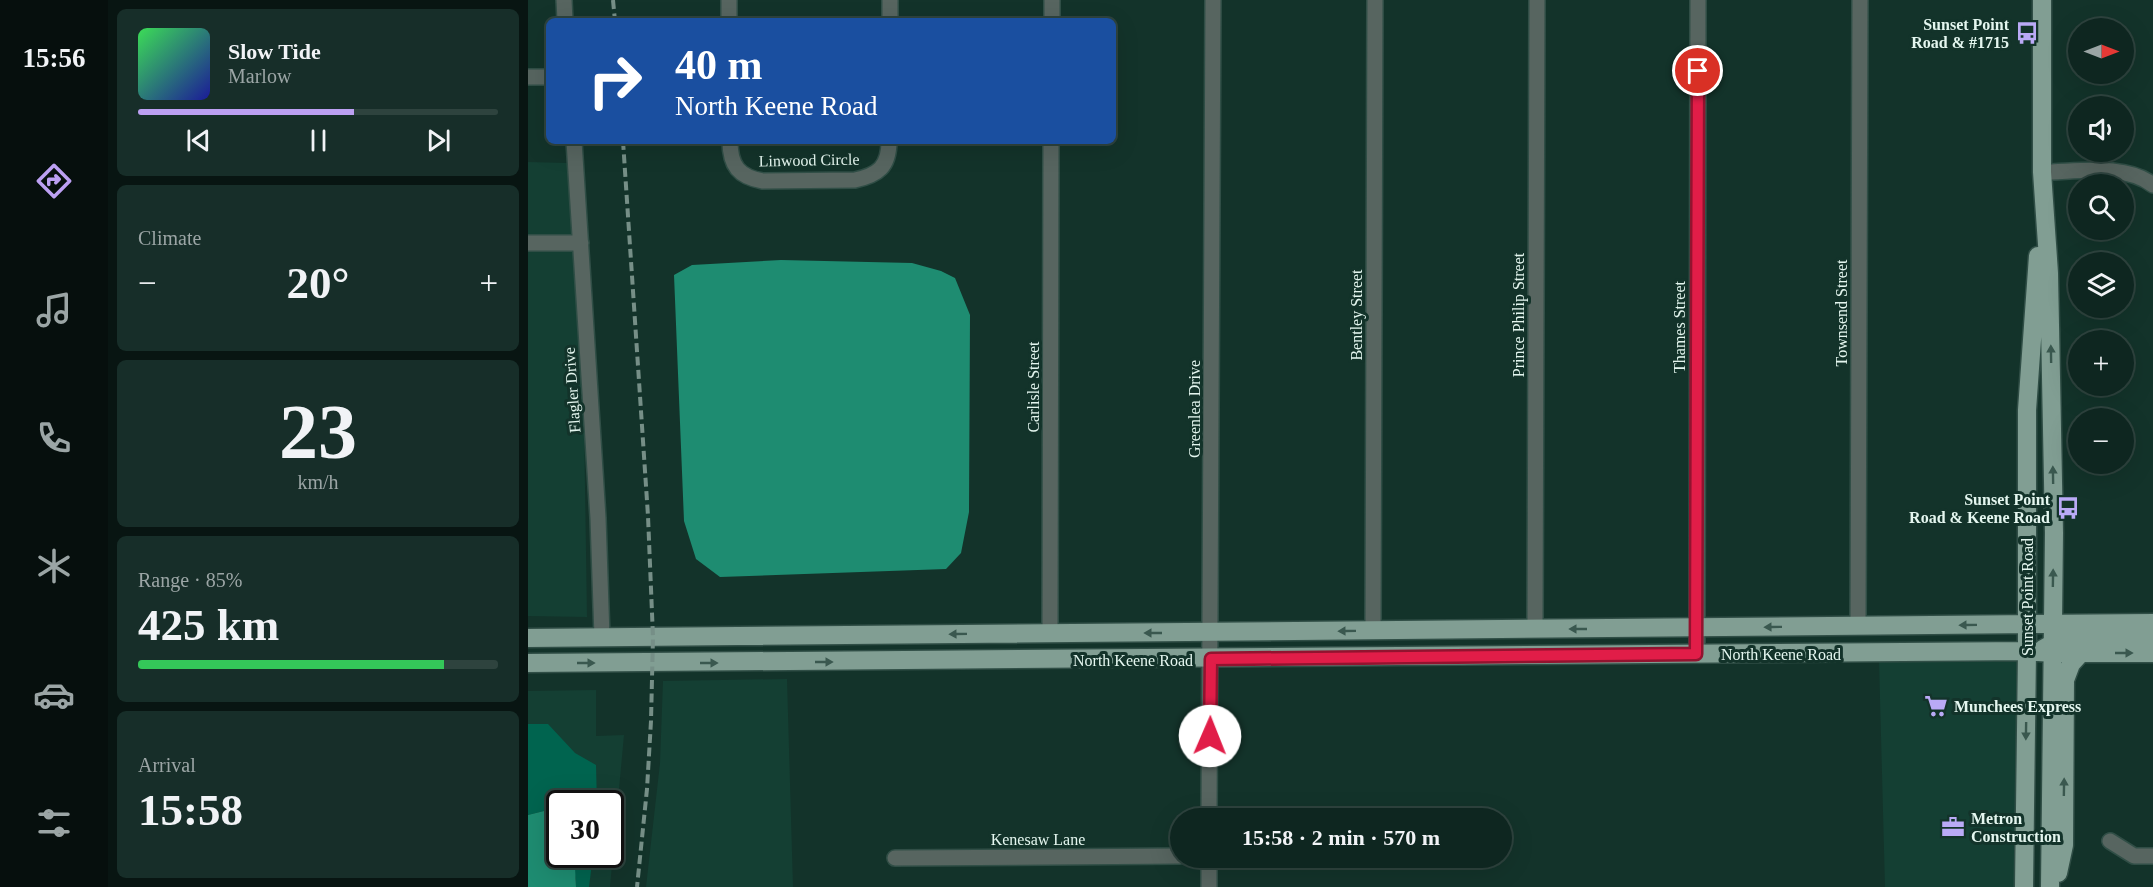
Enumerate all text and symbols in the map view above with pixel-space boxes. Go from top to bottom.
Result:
place label: Sunset Point Road & #1715 [1911,16,2010,51]
north arrow [2068,18,2134,84]
map controls [2068,18,2134,474]
bus stop icon: Sunset Point Road & #1715 [2014,20,2040,46]
text: Slow Tide [228,39,321,64]
icon: right [576,42,654,120]
text: 40 m [675,42,763,88]
text: 15:56 [23,43,86,73]
pin [1672,45,1723,96]
icon: arrive [1681,54,1714,87]
text: Marlow [228,65,291,87]
text: North Keene Road [675,91,877,121]
button: sound [2068,96,2134,162]
icon: previous [182,124,215,157]
icon: pause [302,124,335,157]
icon: next [422,124,455,157]
street label: Linwood Circle [758,151,860,169]
icon: directions [33,160,75,202]
button: search [2068,174,2134,240]
text: Climate [138,227,201,249]
street label: Prince Philip Street [1510,252,1528,377]
button: layers [2068,252,2134,318]
text: 20° [287,258,350,308]
street label: Townsend Street [1833,259,1850,366]
text: − [138,265,157,301]
text: + [479,265,498,301]
street label: Bentley Street [1348,269,1366,361]
street label: Thames Street [1671,280,1688,373]
icon: music [33,289,75,331]
button: + [2068,330,2134,396]
street label: Carlisle Street [1025,341,1042,433]
one-way arrow [2046,344,2055,363]
street label: Flagler Drive [561,347,584,433]
street label: Greenlea Drive [1186,360,1203,458]
text: 23 [279,388,357,475]
button: − [2068,408,2134,474]
icon: phone [33,417,75,459]
one-way arrow [2048,465,2058,484]
text: km/h [297,471,339,493]
place label: Sunset Point Road & Keene Road [1909,491,2051,526]
bus stop icon: Sunset Point Road & Keene Road [2055,495,2081,521]
street label: Sunset Point Road [2019,538,2036,656]
icon: climate [33,545,75,587]
text: Range · 85% [138,569,242,591]
one-way arrow [2049,569,2058,588]
text: 425 km [138,600,279,650]
one-way arrow [1959,620,1978,630]
one-way arrow [1764,622,1783,632]
one-way arrow [1569,624,1588,634]
one-way arrow [1337,626,1356,636]
one-way arrow [1143,628,1162,638]
one-way arrow [948,629,967,639]
street label: North Keene Road [1721,646,1841,663]
one-way arrow [2114,648,2133,658]
street label: North Keene Road [1073,652,1193,669]
one-way arrow [814,657,833,667]
one-way arrow [577,658,596,668]
one-way arrow [699,658,718,668]
icon: car [33,674,75,716]
supermarket icon: Munchees Express [1923,693,1949,719]
place label: Munchees Express [1954,698,2081,716]
position arrow [1178,704,1242,768]
one-way arrow [2021,721,2031,740]
text: Arrival [138,754,196,776]
one-way arrow [2059,778,2069,797]
text: 15:58 [138,785,243,835]
speed limit sign: 30 [546,790,624,868]
icon: filters [33,802,75,844]
place label: Metron Construction [1971,810,2061,845]
office icon: Metron Construction [1940,814,1966,840]
text: 15:58 · 2 min · 570 m [1242,825,1440,850]
street label: Kenesaw Lane [991,831,1085,848]

